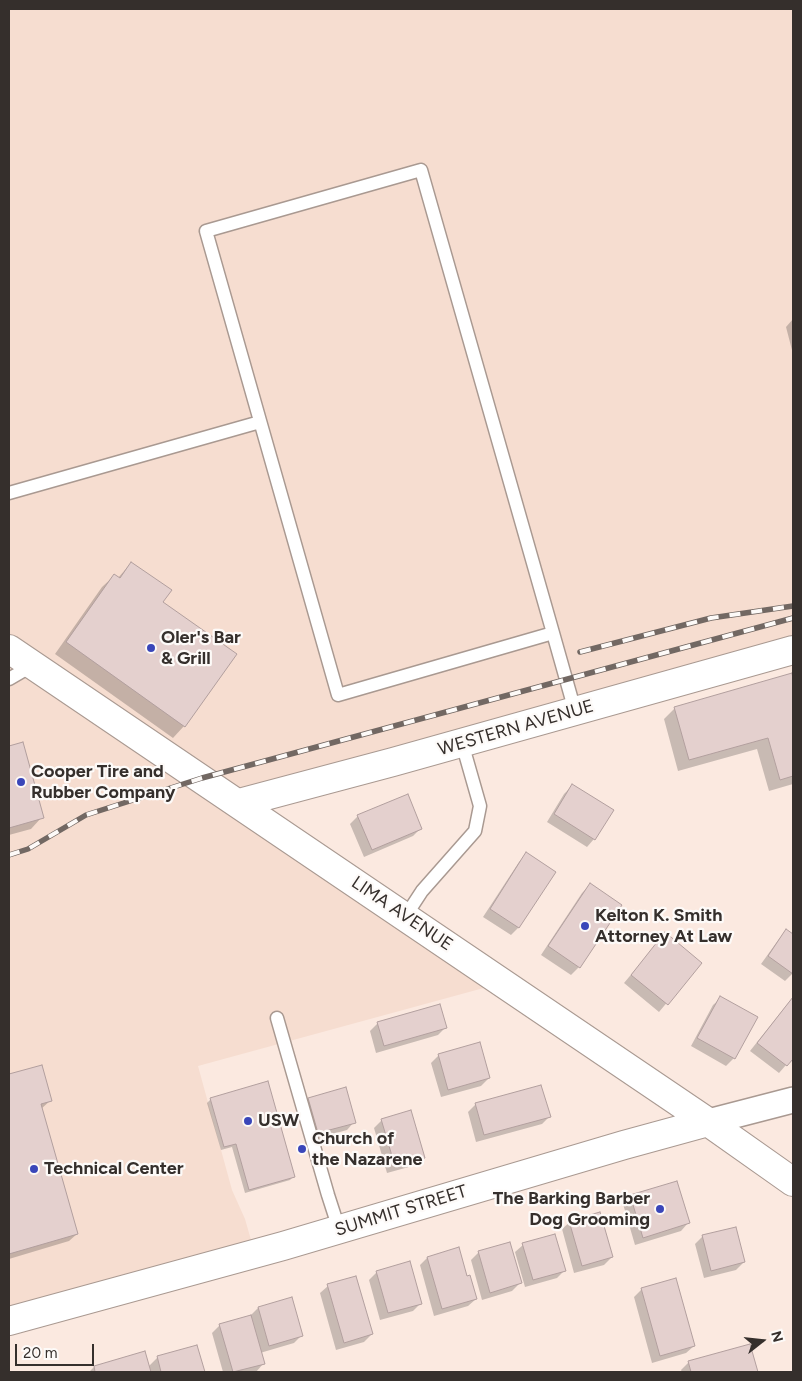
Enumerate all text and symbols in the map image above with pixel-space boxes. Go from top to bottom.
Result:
place label: Oler's Bar & Grill [161,627,241,670]
marker: Oler's Bar & Grill [145,642,157,654]
street label: WESTERN AVENUE [436,695,596,761]
place label: Cooper Tire and Rubber Company [31,761,175,804]
marker: Cooper Tire and Rubber Company [15,776,27,788]
street label: LIMA AVENUE [347,872,457,956]
place label: Kelton K. Smith Attorney At Law [595,905,732,948]
marker: Kelton K. Smith Attorney At Law [579,920,591,932]
place label: USW [258,1110,299,1132]
marker: USW [242,1115,254,1127]
place label: Church of the Nazarene [312,1128,422,1170]
marker: Church of the Nazarene [296,1143,308,1155]
place label: Technical Center [44,1158,184,1180]
marker: Technical Center [28,1163,40,1175]
street label: SUMMIT STREET [332,1181,470,1241]
place label: The Barking Barber Dog Grooming [493,1188,650,1230]
marker: The Barking Barber Dog Grooming [654,1203,666,1215]
north arrow [737,1316,787,1366]
text: N [767,1329,787,1344]
scale bar [18,1334,96,1366]
text: 20 m [23,1344,57,1362]

